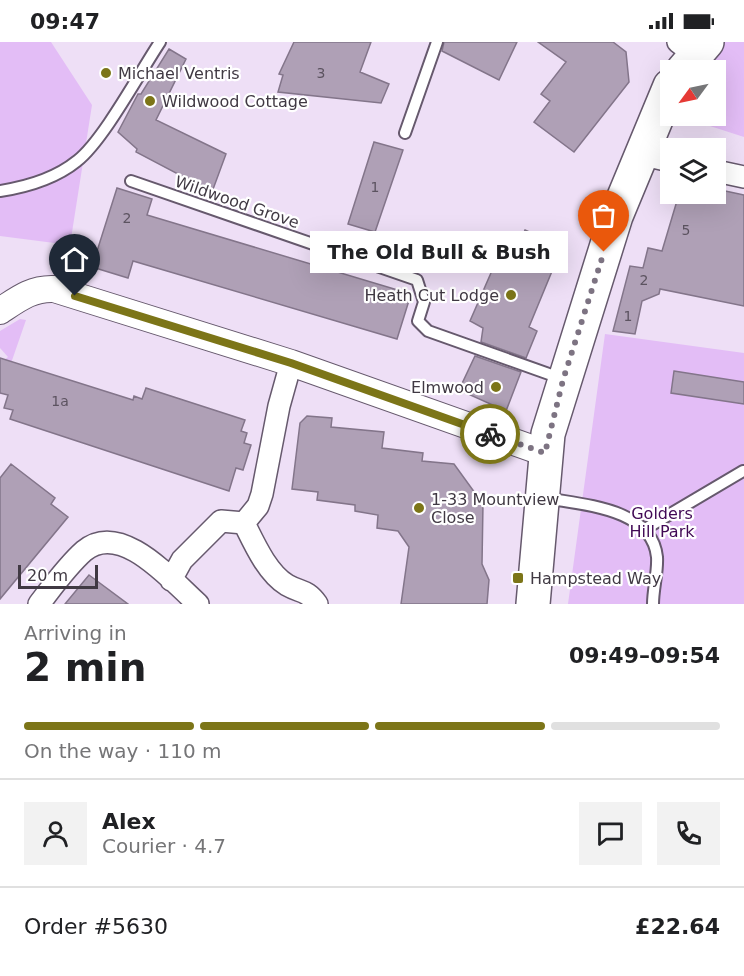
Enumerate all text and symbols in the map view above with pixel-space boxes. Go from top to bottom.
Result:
text: 09:47 [30,9,100,34]
north arrow [660,60,726,126]
map controls [660,60,726,204]
place label: Michael Ventris [118,64,240,83]
house number: 3 [317,65,325,81]
marker: Michael Ventris [99,66,113,80]
place label: Wildwood Cottage [162,92,308,111]
marker: Wildwood Cottage [143,94,157,108]
button: layers [660,138,726,204]
street label: Wildwood Grove [172,172,302,232]
house number: 1 [371,179,379,195]
pin [578,190,629,252]
icon: bag [587,199,620,232]
house number: 2 [123,210,131,226]
house number: 5 [682,222,690,238]
callout: The Old Bull & Bush [310,231,568,273]
pin [49,234,100,296]
text: The Old Bull & Bush [327,240,551,264]
icon: home [58,243,91,276]
house number: 2 [640,272,648,288]
place label: Heath Cut Lodge [365,286,499,305]
marker: Heath Cut Lodge [504,288,518,302]
house number: 1 [624,308,632,324]
place label: Elmwood [411,378,484,397]
marker: Elmwood [489,380,503,394]
house number: 1a [51,393,69,409]
courier [460,404,520,464]
icon: bike [474,418,507,451]
place label: 1-33 Mountview Close [431,490,559,527]
marker: 1-33 Mountview Close [412,501,426,515]
park label: Golders Hill Park [629,504,695,541]
scale bar [18,562,98,590]
text: 20 m [27,566,68,585]
place label: Hampstead Way [530,569,661,588]
marker: Hampstead Way [511,571,525,585]
text: Arriving in [24,621,127,645]
text: 09:49–09:54 [569,643,720,668]
text: 2 min [24,645,146,690]
text: On the way · 110 m [24,739,222,763]
button: person [24,802,87,865]
button: chat [579,802,642,865]
button: phone [657,802,720,865]
text: Alex [102,809,156,834]
text: Courier · 4.7 [102,834,226,858]
text: Order #5630 [24,914,168,939]
text: £22.64 [635,914,720,939]

